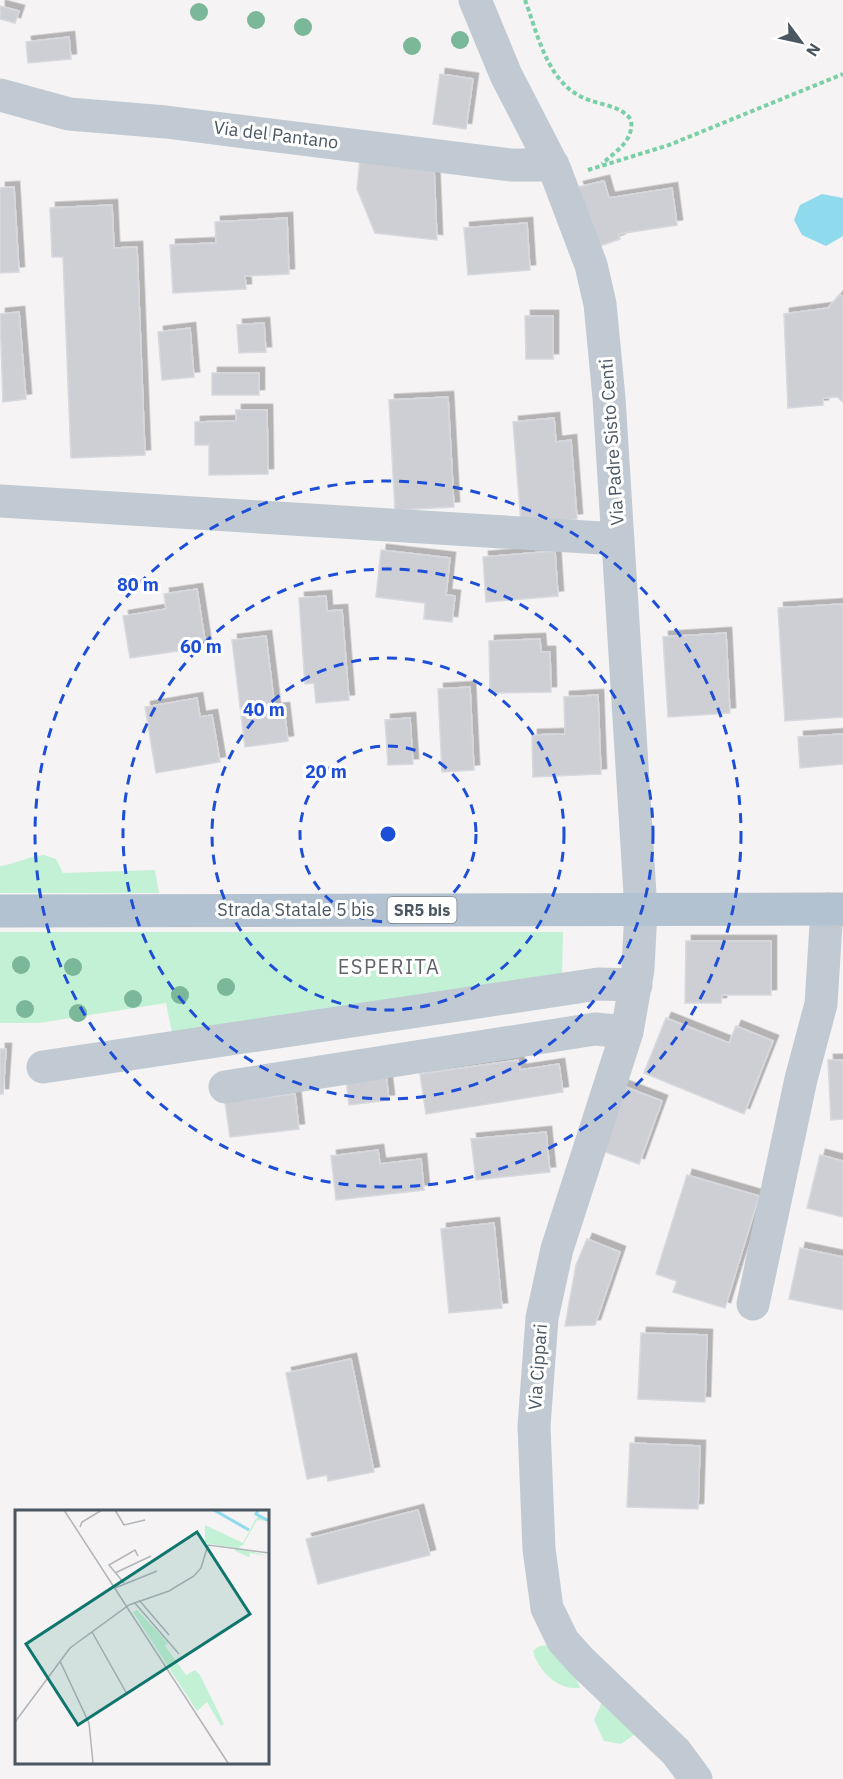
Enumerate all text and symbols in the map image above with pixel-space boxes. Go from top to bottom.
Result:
north arrow [771,12,831,72]
text: N [802,40,825,60]
street label: Via del Pantano [212,115,340,154]
street label: Via Padre Sisto Centi [594,358,629,526]
text: 80 m [117,573,159,596]
text: 60 m [180,635,222,658]
text: 40 m [243,698,285,721]
text: 20 m [305,760,347,783]
centre of rings [378,824,398,844]
road number: SR5 bis [388,897,456,923]
street label: Strada Statale 5 bis [217,898,375,921]
district label: ESPERITA [338,953,440,980]
street label: Via Cippari [523,1323,552,1411]
inset map [15,1510,268,1764]

